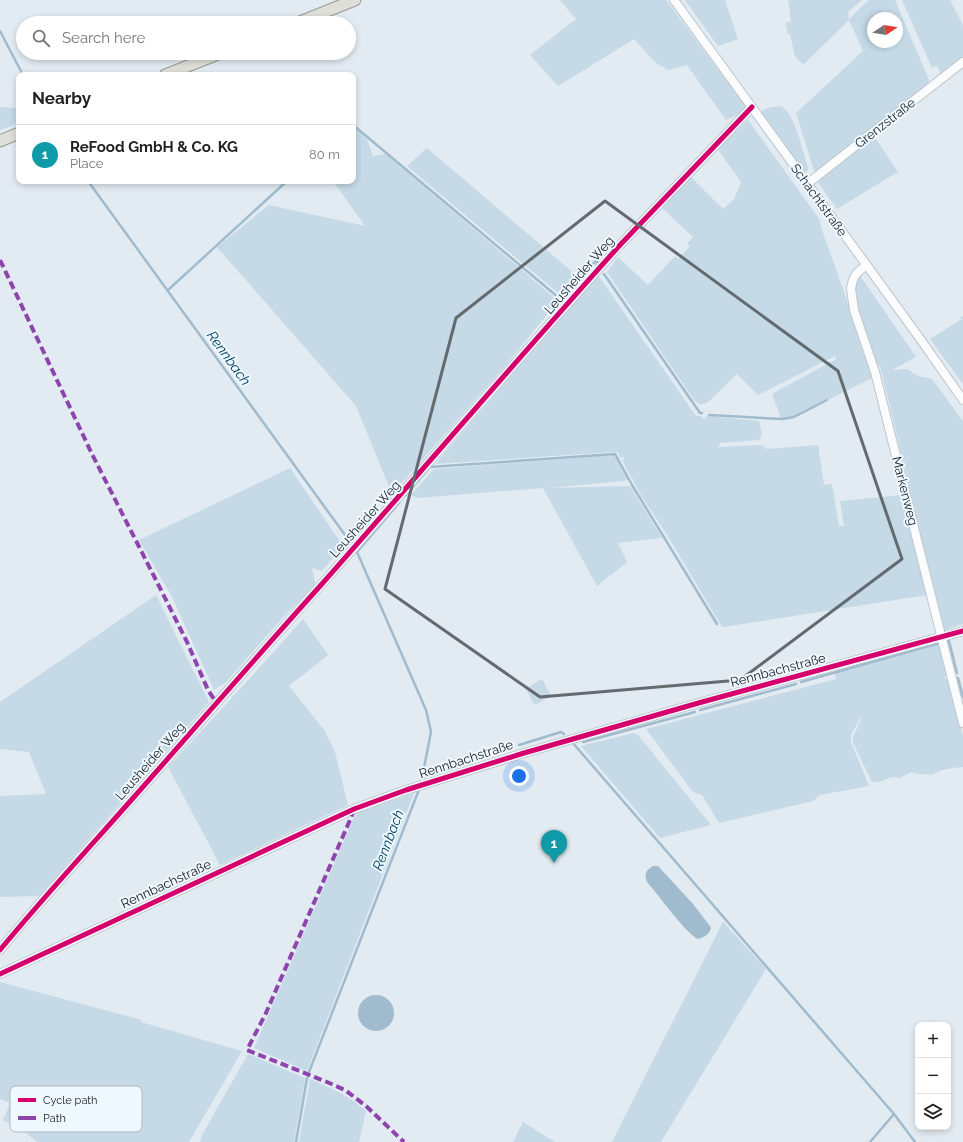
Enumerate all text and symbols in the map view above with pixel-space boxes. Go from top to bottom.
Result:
north arrow [867,12,903,48]
search box [16,16,356,60]
icon: search [30,27,52,49]
text: Search here [62,29,145,47]
text: Nearby [32,88,91,108]
street label: Grenzstraße [852,95,918,151]
text: ReFood GmbH & Co. KG [70,138,238,156]
text: 1 [42,147,48,162]
text: 80 m [309,147,340,162]
text: Place [70,156,103,171]
street label: Schachtstraße [788,161,850,239]
street label: Leusheider Weg [541,233,617,317]
water label: Rennbach [204,328,254,389]
street label: Markenweg [889,455,921,527]
street label: Leusheider Weg [327,477,403,561]
street label: Rennbachstraße [729,650,828,690]
street label: Leusheider Weg [112,719,188,803]
street label: Rennbachstraße [417,737,515,781]
your location [509,766,529,786]
water label: Rennbach [369,807,407,873]
pin: 1 [541,830,567,863]
street label: Rennbachstraße [118,856,214,911]
map controls [915,1022,951,1130]
button: + [915,1022,951,1058]
button: − [915,1058,951,1094]
legend [10,1086,142,1132]
text: Cycle path [43,1094,97,1107]
button: layers [915,1094,951,1130]
text: Path [43,1112,66,1125]

